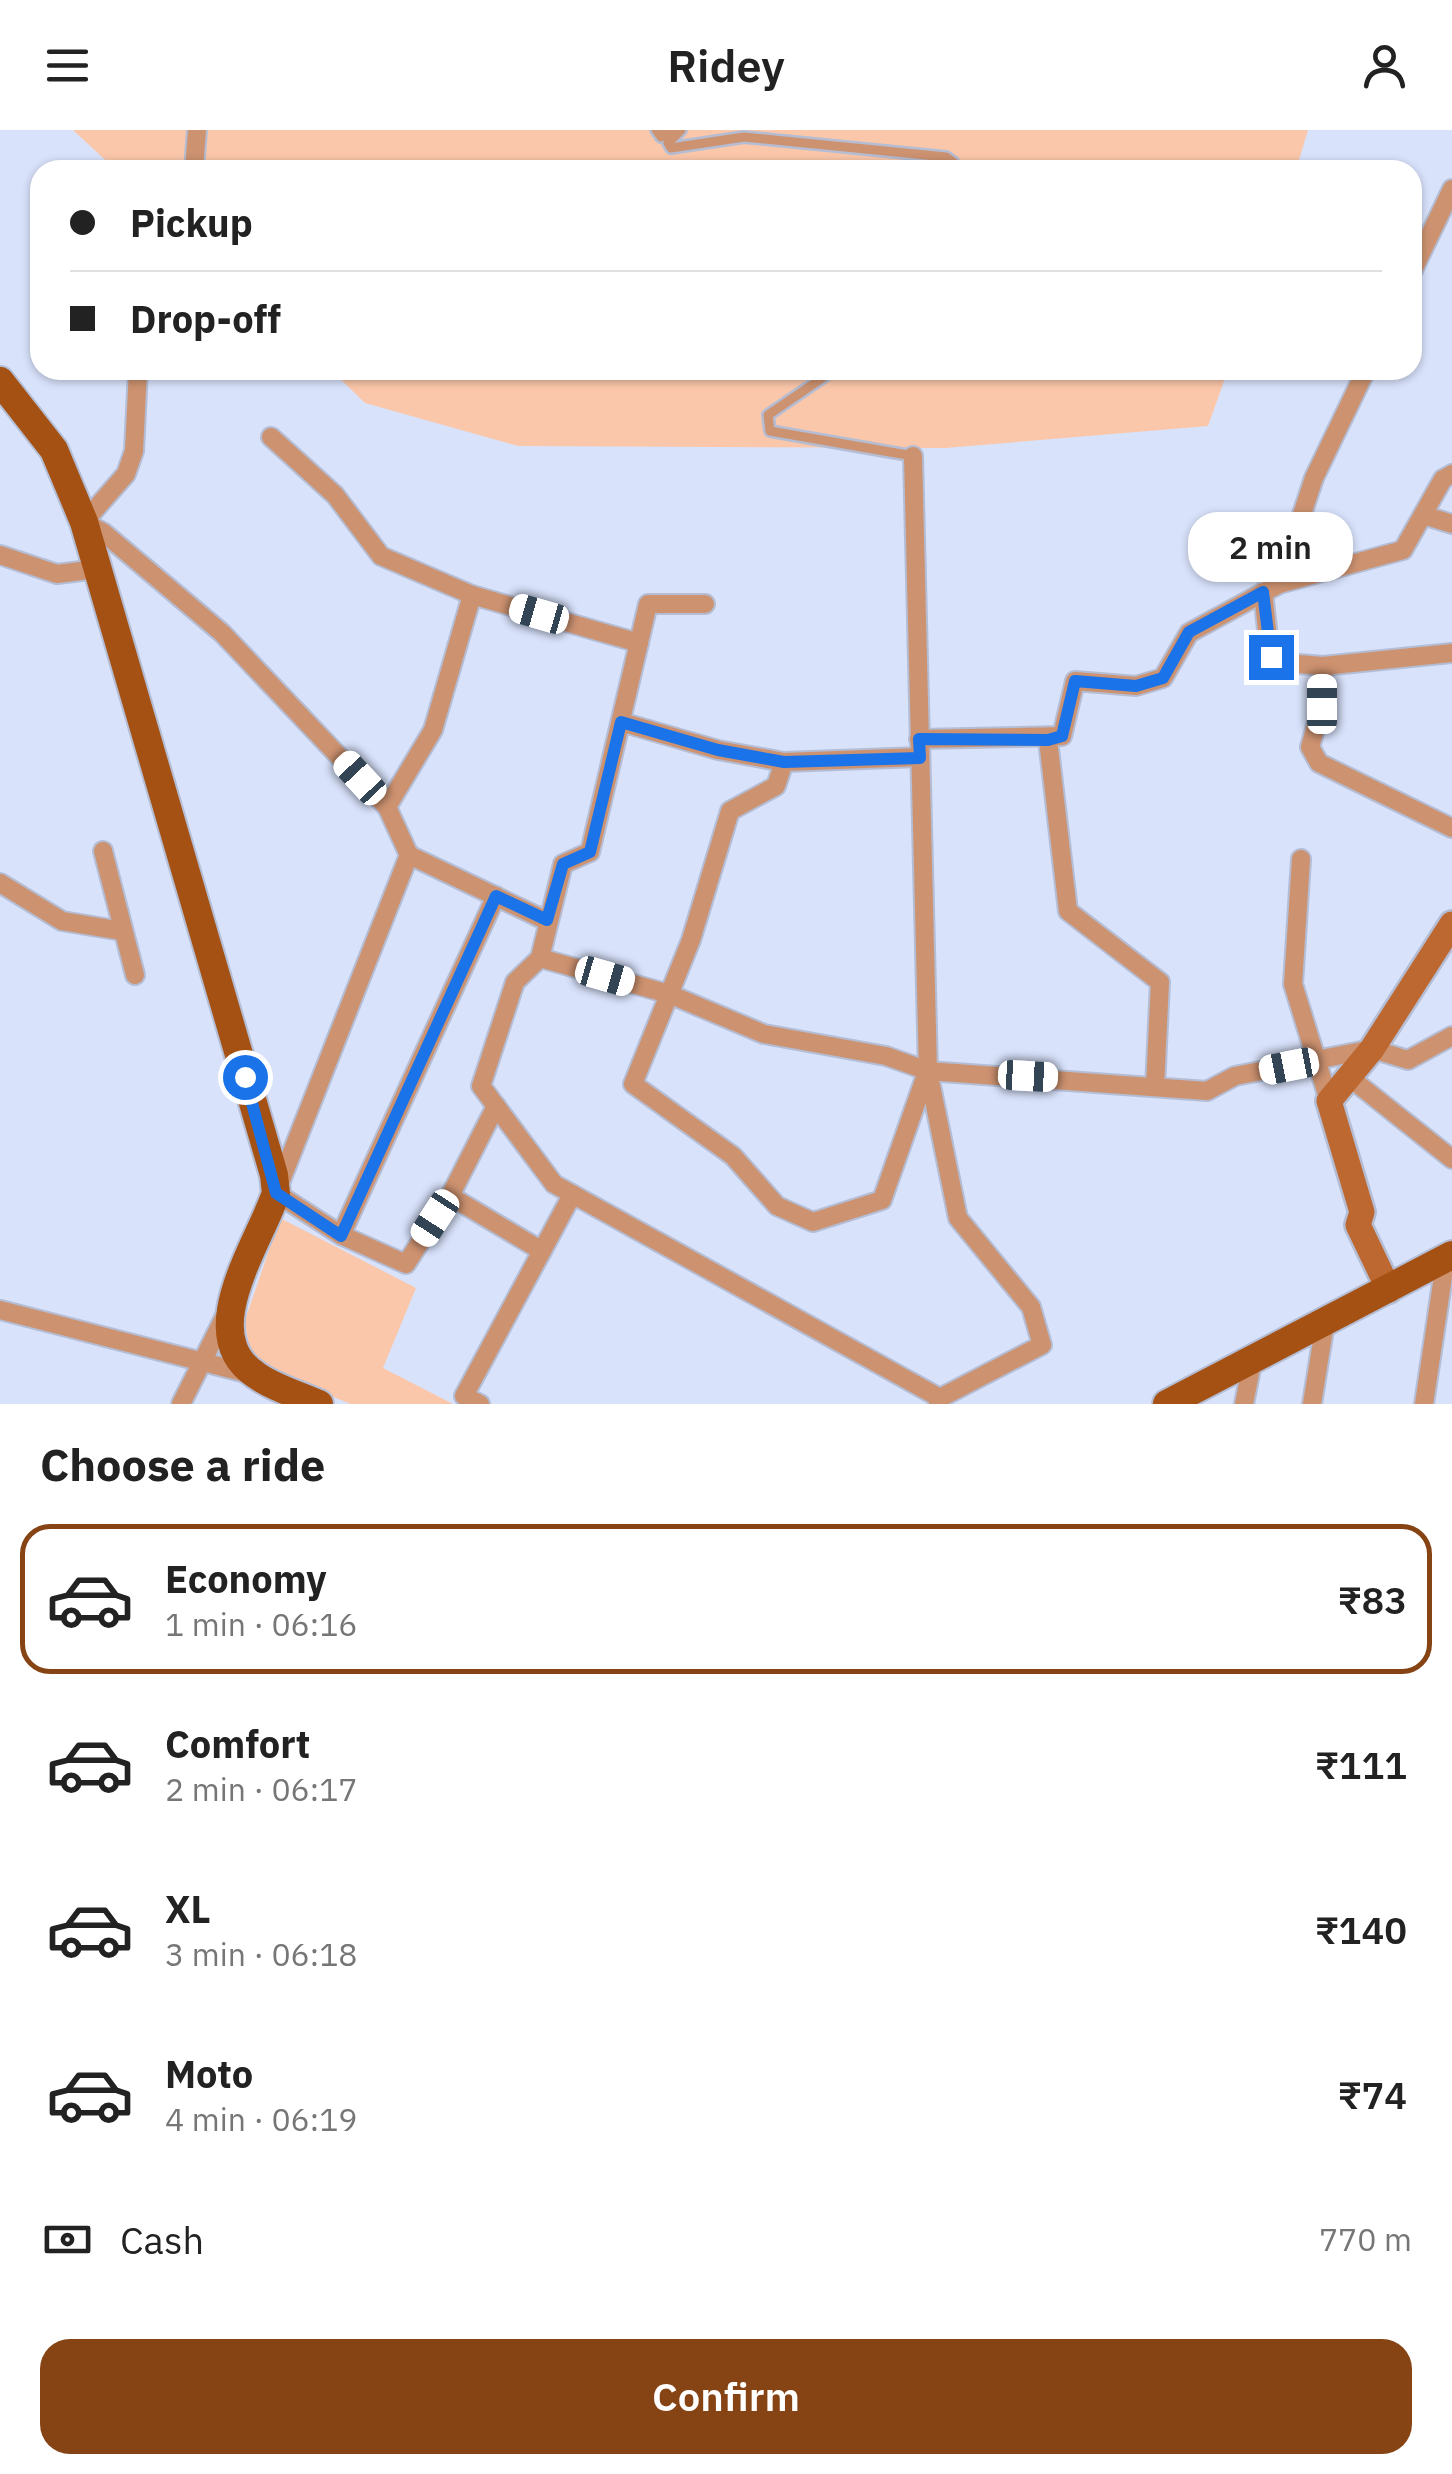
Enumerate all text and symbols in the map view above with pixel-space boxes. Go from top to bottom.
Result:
text: Ridey [667,36,785,94]
icon: menu [40,38,95,93]
icon: person [1357,38,1412,93]
text: Pickup [130,198,253,247]
text: Drop-off [130,294,281,343]
callout: 2 min [1188,512,1354,582]
text: 2 min [1229,526,1312,568]
car [506,591,572,637]
route end [1249,635,1294,680]
car [1307,674,1337,734]
car [329,746,391,810]
car [572,953,638,999]
car [1257,1046,1321,1086]
route start [223,1055,268,1100]
car [997,1059,1059,1093]
car [406,1185,464,1251]
text: Choose a ride [40,1435,325,1493]
icon: car [45,1554,135,1644]
text: Economy [165,1554,327,1603]
text: ₹83 [1338,1575,1407,1624]
text: 1 min · 06:16 [165,1603,358,1645]
icon: car [45,1719,135,1809]
text: Comfort [165,1719,310,1768]
text: ₹111 [1315,1740,1407,1789]
text: 2 min · 06:17 [165,1768,358,1810]
icon: car [45,1884,135,1974]
text: XL [165,1884,211,1933]
text: ₹140 [1315,1905,1407,1954]
text: 3 min · 06:18 [165,1933,358,1975]
icon: car [45,2049,135,2139]
text: Moto [165,2049,253,2098]
text: ₹74 [1338,2070,1407,2119]
text: 4 min · 06:19 [165,2098,358,2140]
icon: cash [40,2212,95,2267]
text: Cash [120,2215,204,2264]
text: 770 m [1319,2218,1412,2260]
button: Confirm [40,2339,1412,2454]

